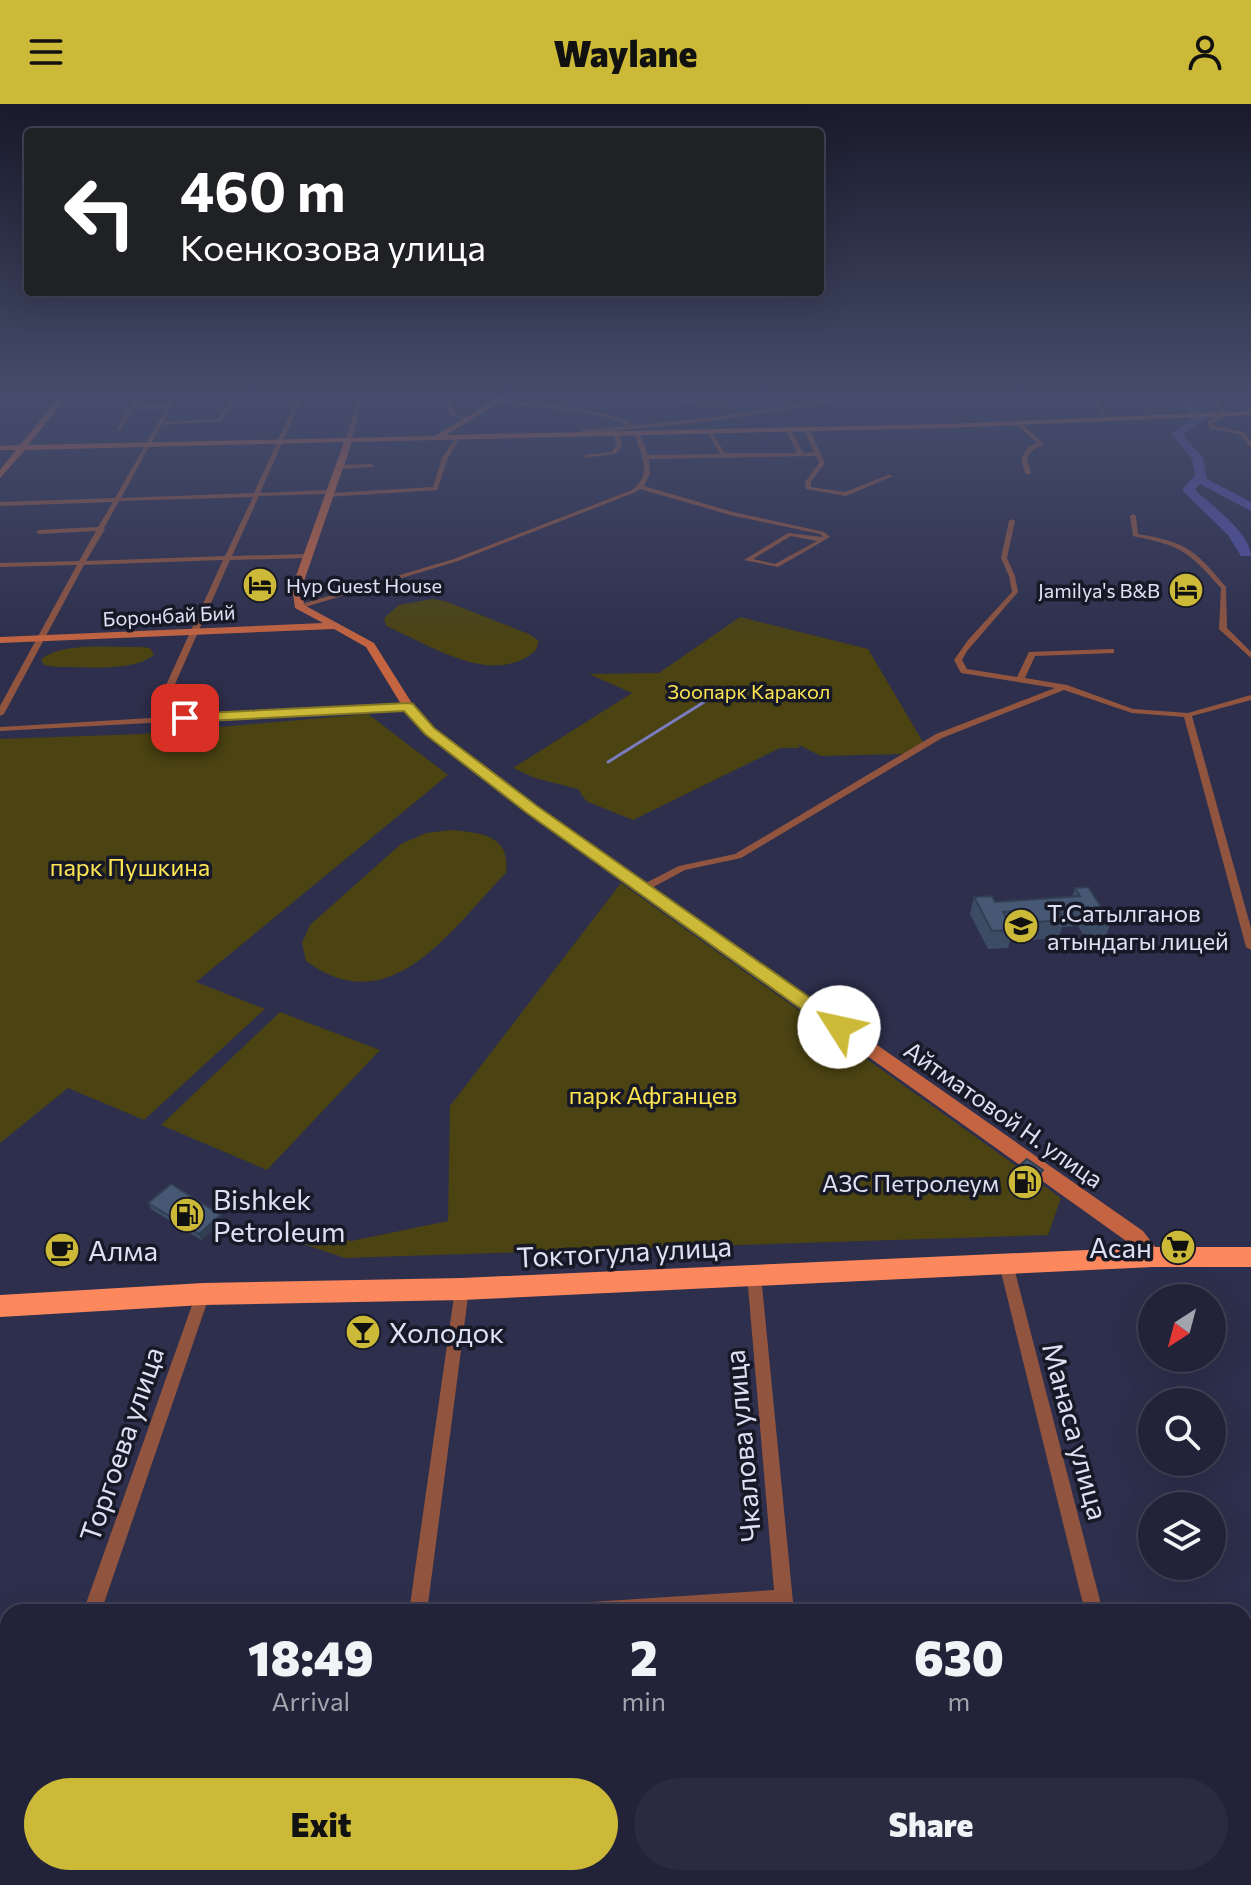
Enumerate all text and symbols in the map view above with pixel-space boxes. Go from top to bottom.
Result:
icon: menu [24,30,68,74]
text: Waylane [554,30,697,74]
icon: person [1183,30,1227,74]
text: 460 m [180,155,346,224]
icon: left [48,160,152,264]
text: Коенкозова улица [180,224,486,268]
hotel icon: Нур Guest House [241,566,279,604]
hotel icon: Jamilya's B&B [1167,571,1205,609]
place label: Нур Guest House [286,573,442,597]
place label: Jamilya's B&B [1038,578,1160,602]
street label: Боронбай Бий [102,600,236,630]
park label: Зоопарк Каракол [668,679,830,703]
pin [151,684,219,752]
icon: arrive [163,696,207,740]
park label: парк Пушкина [50,852,210,881]
place label: Т.Сатылганов атындагы лицей [1047,898,1229,955]
school or university icon: Т.Сатылганов атындагы лицей [1002,907,1040,945]
position arrow [797,985,881,1069]
street label: Айтматовой Н. улица [899,1034,1109,1194]
park label: парк Афганцев [569,1080,737,1109]
fuel station icon: АЗС Петролеум [1006,1163,1044,1201]
place label: АЗС Петролеум [822,1168,999,1197]
place label: Bishkek Petroleum [213,1182,346,1248]
fuel station icon: Bishkek Petroleum [168,1196,206,1234]
street label: Токтогула улица [515,1228,733,1274]
supermarket icon: Асан [1159,1228,1197,1266]
place label: Асан [1089,1230,1152,1264]
cafe icon: Алма [43,1231,81,1269]
place label: Алма [88,1233,158,1267]
north arrow [1138,1284,1226,1372]
map controls [1138,1284,1226,1580]
bar icon: Холодок [344,1313,382,1351]
place label: Холодок [389,1315,504,1349]
street label: Манаса улица [1036,1339,1116,1523]
street label: Торгоева улица [72,1342,170,1546]
street label: Чкалова улица [717,1349,767,1543]
button: search [1138,1388,1226,1476]
button: layers [1138,1492,1226,1580]
text: 18:49 [248,1627,374,1686]
text: 2 [630,1627,658,1686]
text: 630 [914,1627,1004,1686]
text: Arrival [271,1685,350,1716]
text: min [622,1685,666,1716]
text: m [948,1685,970,1716]
button: Exit [24,1778,618,1870]
button: Share [634,1778,1228,1870]

